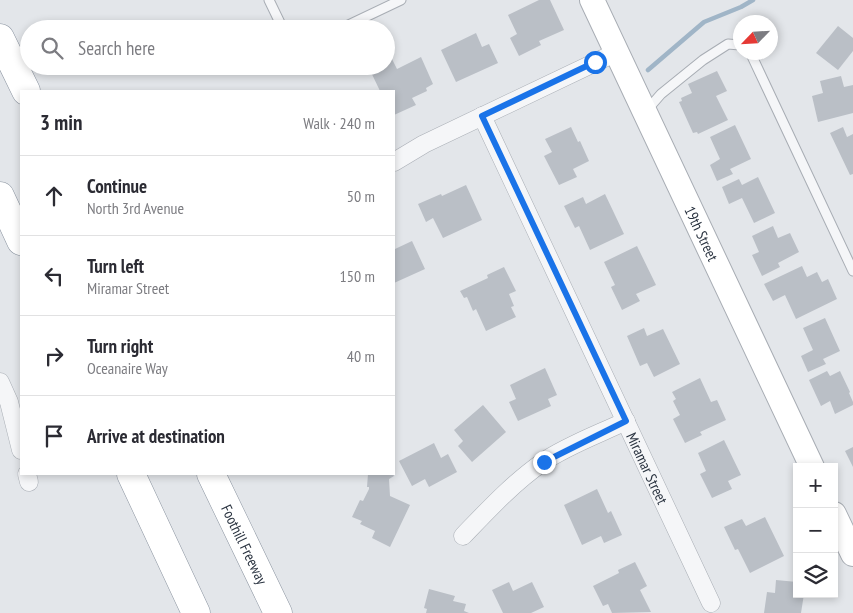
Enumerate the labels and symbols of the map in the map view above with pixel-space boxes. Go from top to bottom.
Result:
north arrow [733,15,778,60]
route start [584,51,607,74]
street label: 19th Street [681,203,723,264]
street label: Miramar Street [623,429,673,507]
route end [533,451,556,474]
street label: Foothill Freeway [218,501,272,588]

